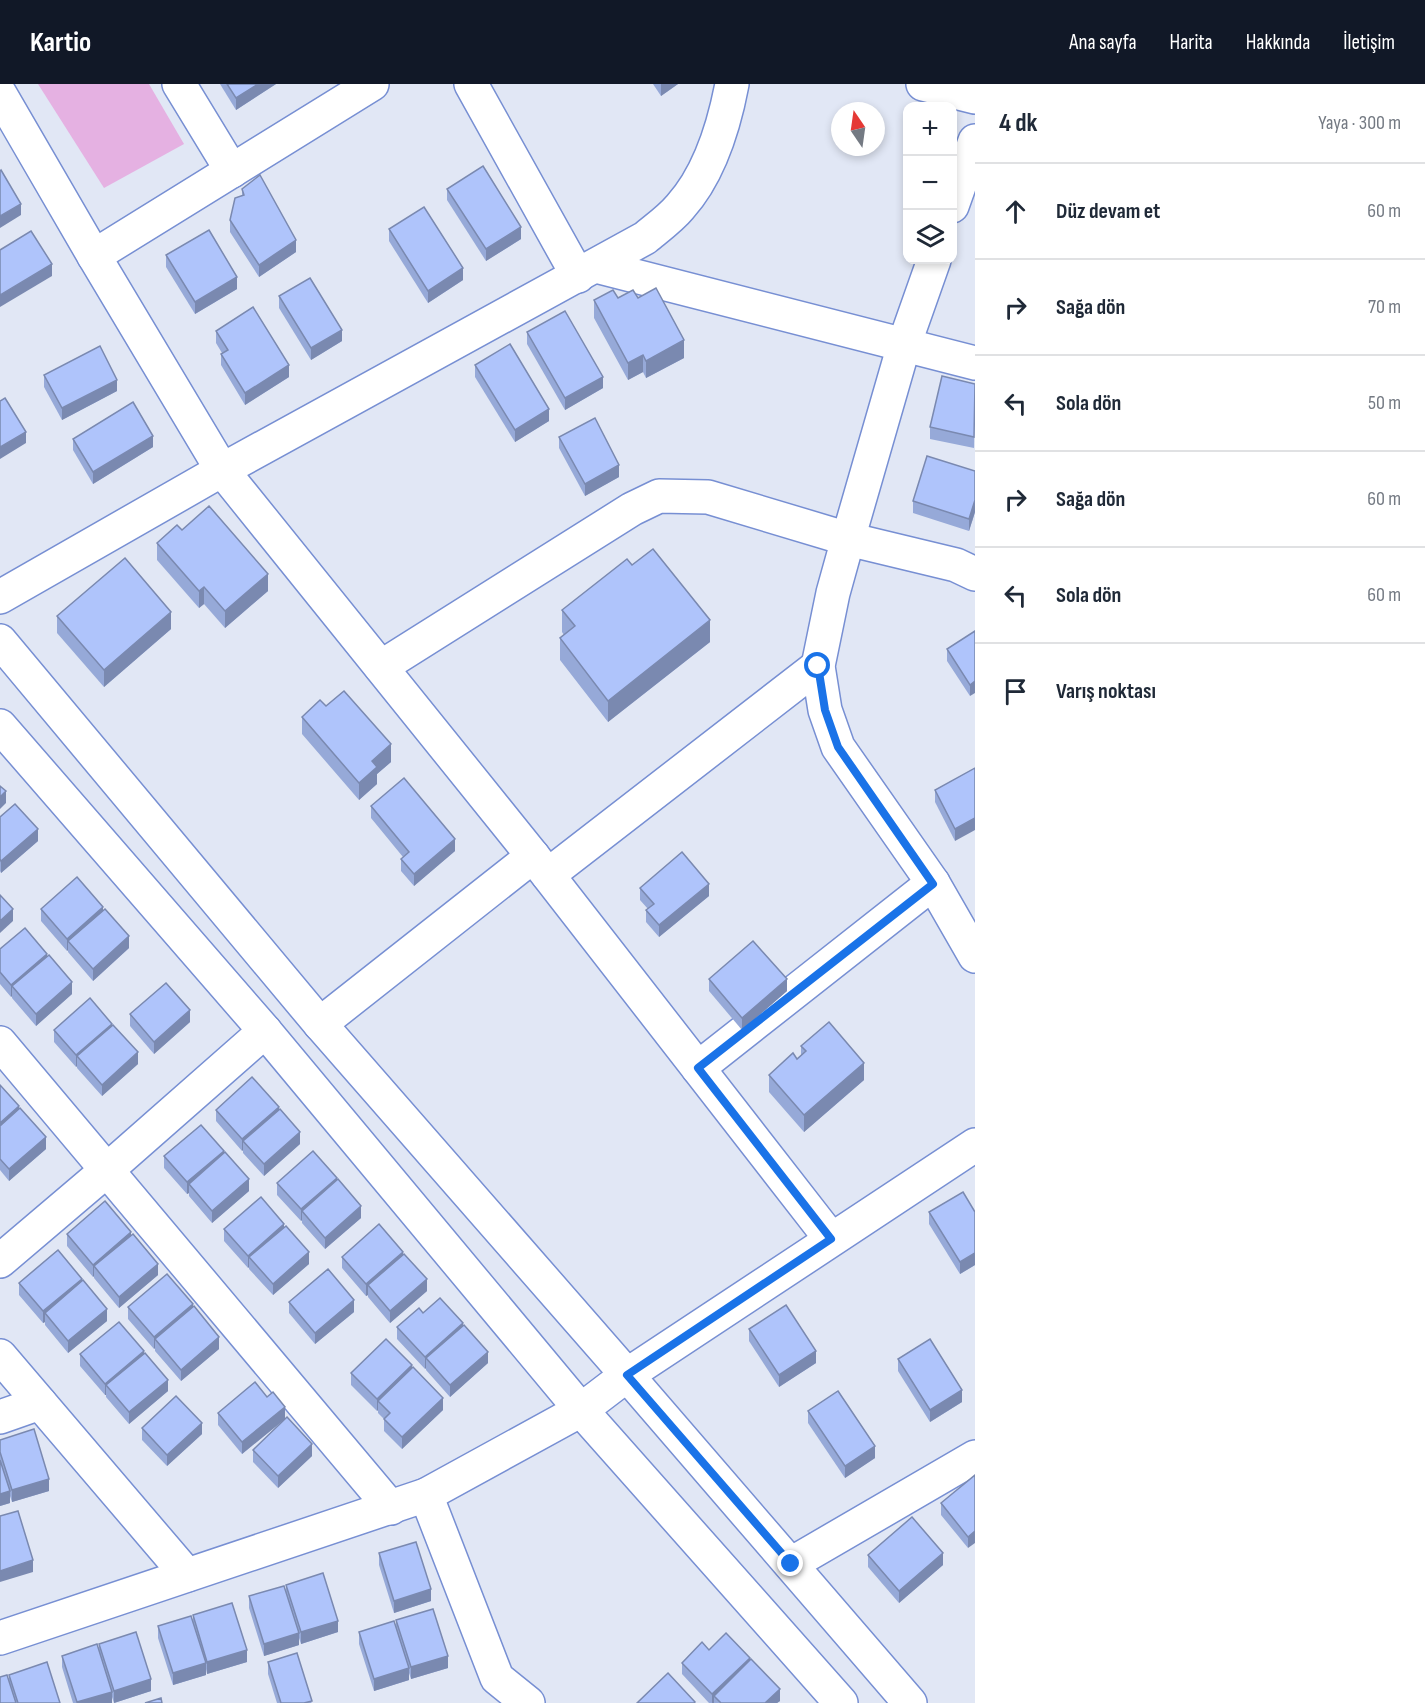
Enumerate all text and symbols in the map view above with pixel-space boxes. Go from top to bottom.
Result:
text: Kartio [30,26,91,59]
text: Ana sayfa [1069,30,1137,55]
text: Harita [1170,30,1213,55]
text: Hakkında [1246,30,1310,55]
text: İletişim [1343,30,1395,55]
north arrow [831,102,885,156]
map controls [903,102,957,264]
button: + [903,102,957,156]
text: 4 dk [999,108,1037,139]
text: Yaya · 300 m [1318,111,1401,135]
button: − [903,156,957,210]
icon: ahead [999,195,1032,228]
text: Düz devam et [1056,198,1160,225]
text: 60 m [1367,199,1401,223]
button: layers [903,210,957,264]
icon: right [999,291,1032,324]
text: Sağa dön [1056,294,1125,321]
text: 70 m [1368,295,1401,319]
icon: left [999,387,1032,420]
text: Sola dön [1056,390,1121,417]
text: 50 m [1368,391,1401,415]
icon: right [999,483,1032,516]
text: Sağa dön [1056,486,1125,513]
text: 60 m [1367,487,1401,511]
icon: left [999,579,1032,612]
text: Sola dön [1056,582,1121,609]
text: 60 m [1367,583,1401,607]
route start [804,652,830,678]
icon: arrive [999,675,1032,708]
text: Varış noktası [1056,678,1156,705]
route end [777,1550,803,1576]

